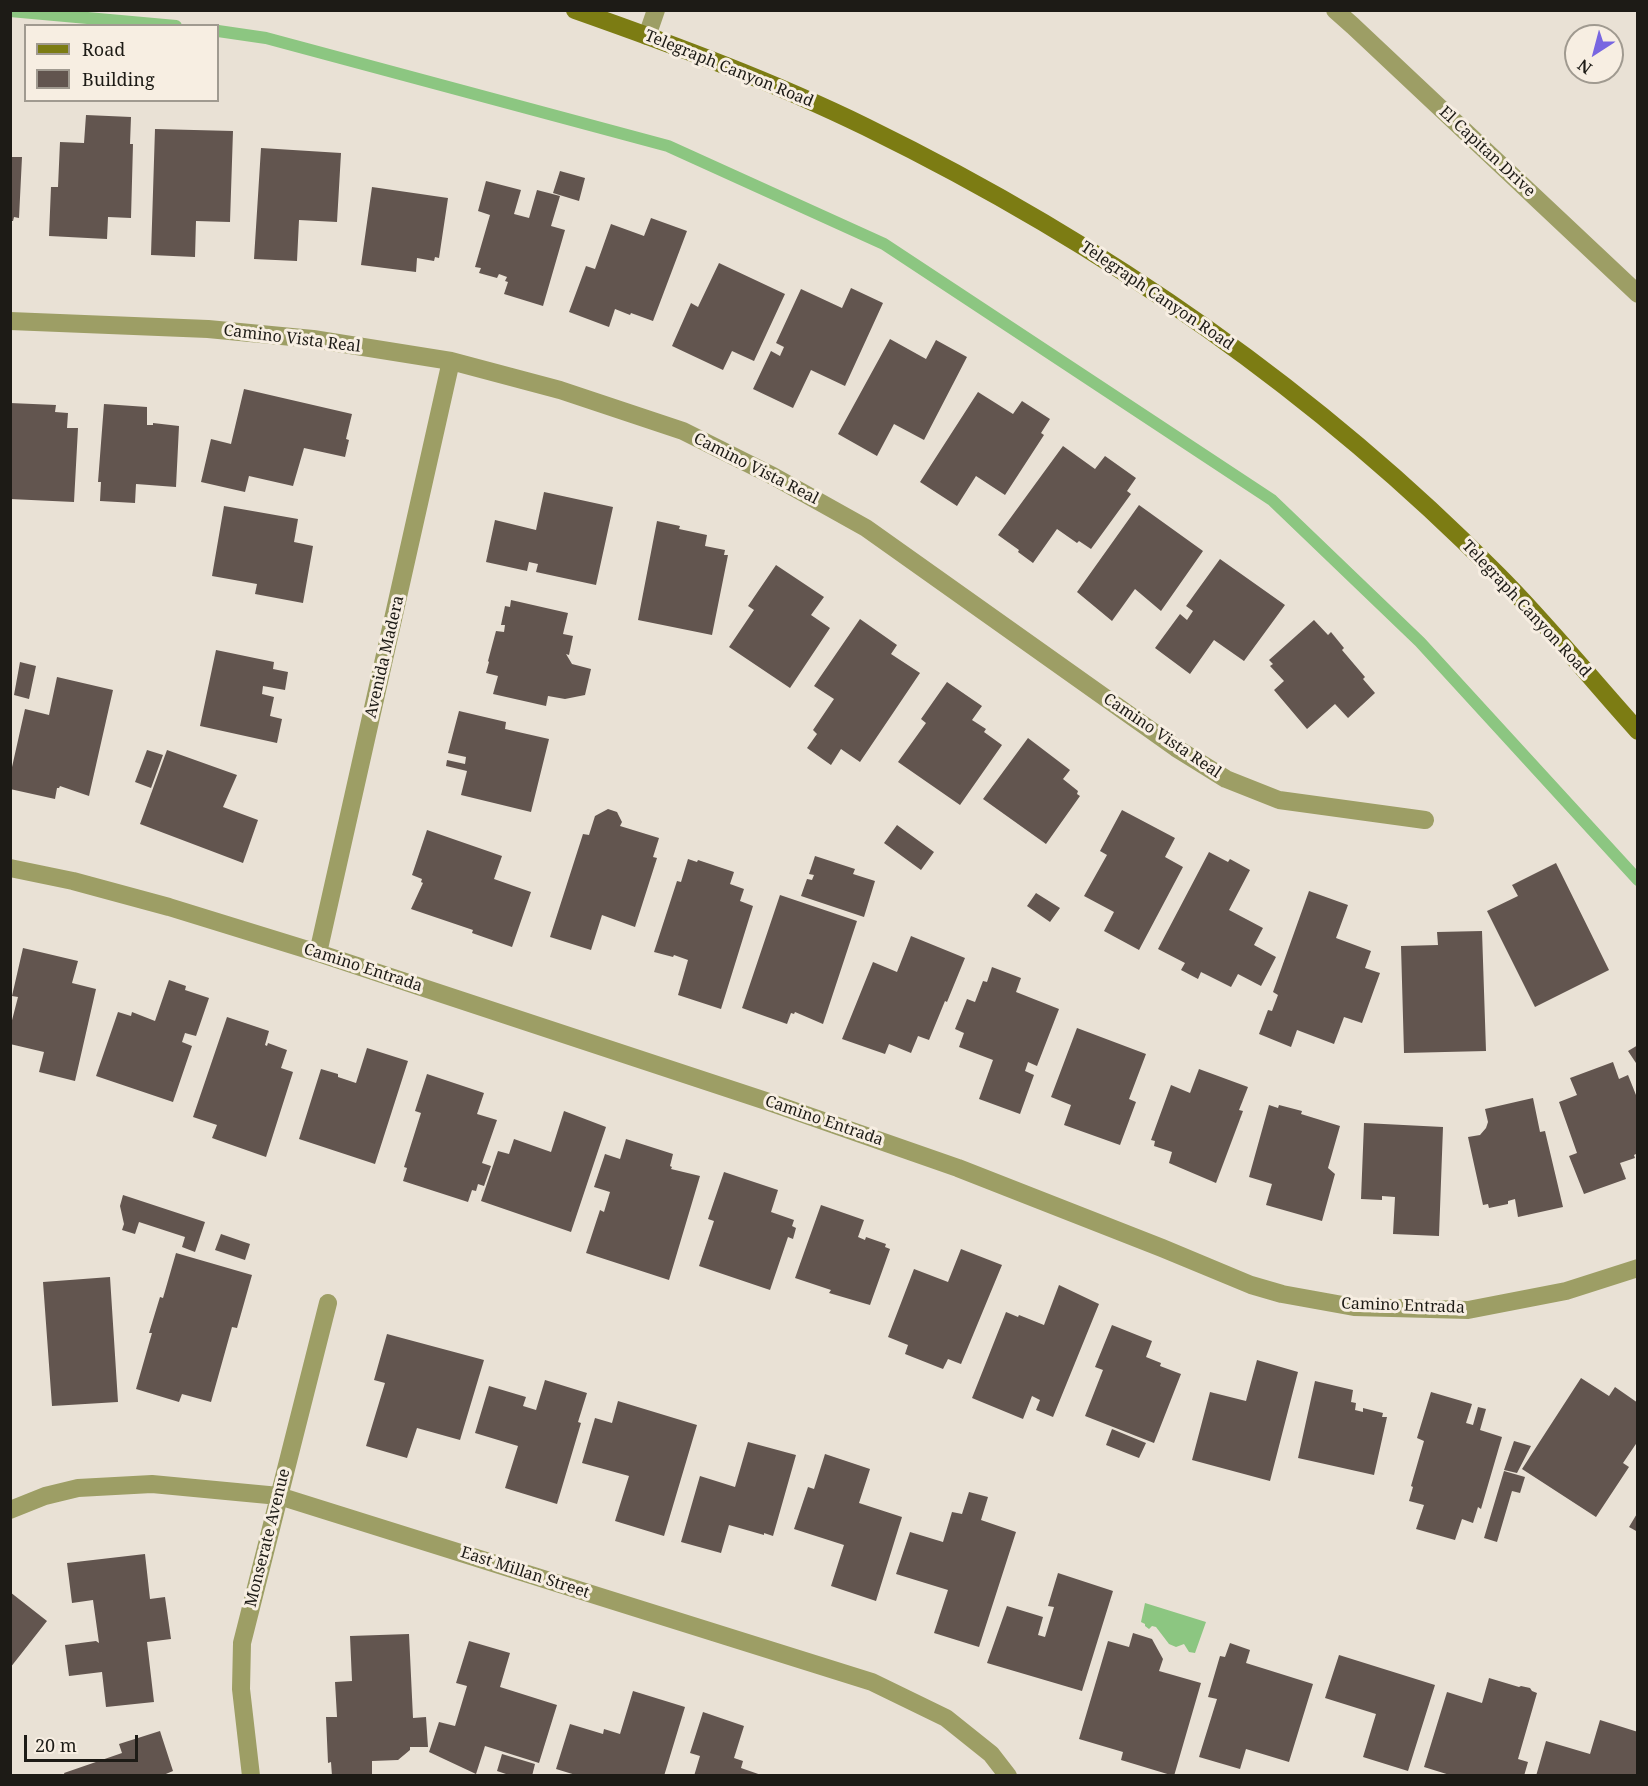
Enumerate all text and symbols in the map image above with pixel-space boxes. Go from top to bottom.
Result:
legend [24,24,219,102]
north arrow [1564,24,1624,84]
street label: Telegraph Canyon Road [642,26,816,112]
text: Road [82,37,125,61]
text: N [1573,54,1596,80]
text: Building [82,67,155,91]
street label: El Capitan Drive [1435,103,1539,201]
street label: Telegraph Canyon Road [1077,238,1237,354]
street label: Camino Vista Real [222,321,362,357]
street label: Camino Vista Real [690,429,822,509]
street label: Telegraph Canyon Road [1458,537,1594,681]
street label: Avenida Madera [362,594,408,720]
street label: Camino Vista Real [1100,690,1224,782]
street label: Camino Entrada [301,940,425,996]
street label: Camino Entrada [762,1092,886,1150]
street label: Camino Entrada [1341,1294,1465,1318]
street label: Monserate Avenue [241,1467,295,1609]
street label: East Millan Street [458,1543,592,1603]
scale bar [27,1723,141,1761]
text: 20 m [35,1733,77,1757]

